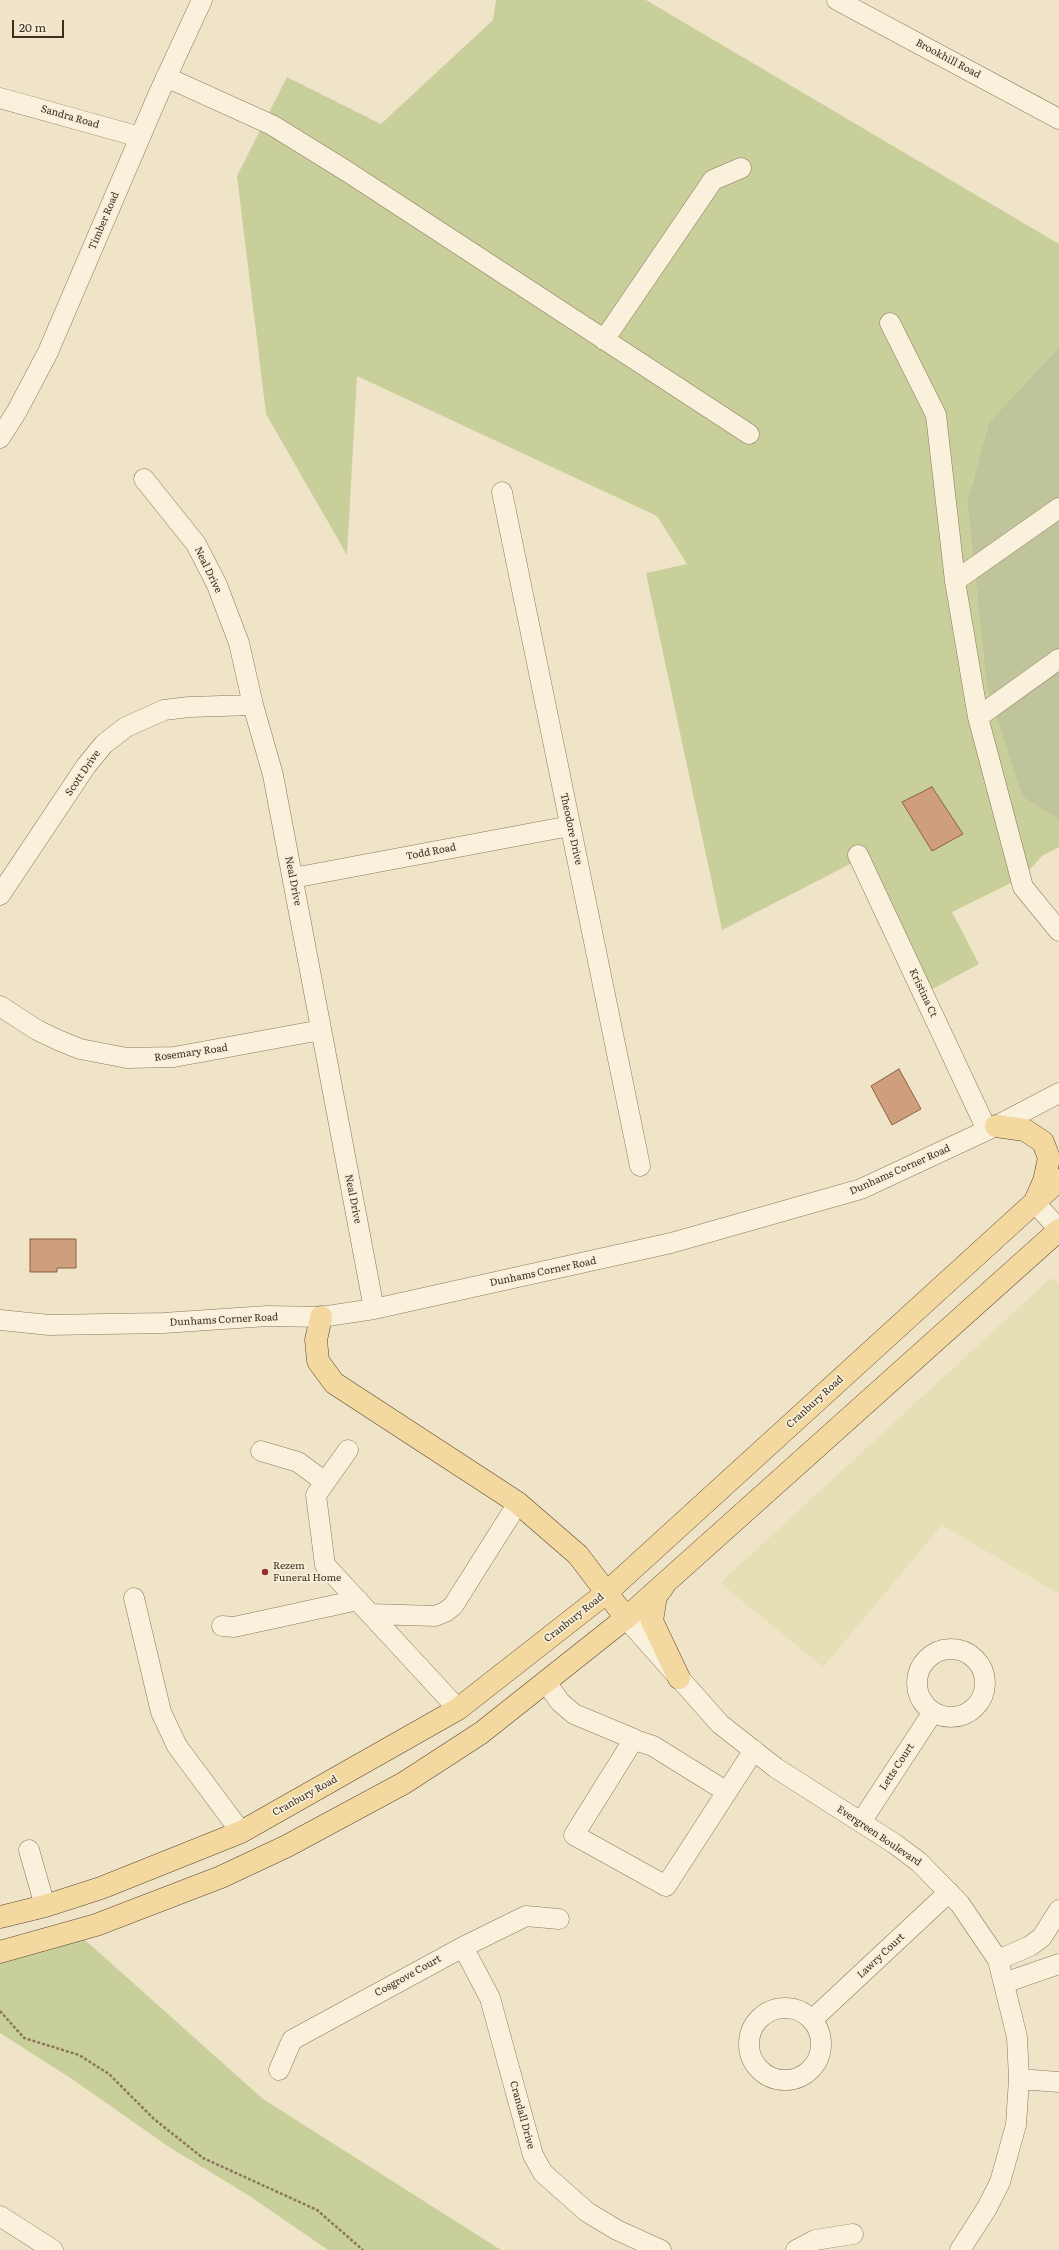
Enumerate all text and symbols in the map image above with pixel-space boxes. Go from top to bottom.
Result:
scale bar [14,12,66,38]
text: 20 m [19,18,46,36]
street label: Brookhill Road [913,37,983,81]
street label: Sandra Road [39,103,101,131]
street label: Timber Road [86,190,122,252]
street label: Neal Drive [192,545,224,595]
street label: Scott Drive [63,748,103,798]
street label: Theodore Drive [558,792,584,866]
street label: Todd Road [405,841,457,863]
street label: Neal Drive [282,855,304,907]
street label: Kristina Ct [907,967,939,1019]
street label: Rosemary Road [154,1042,228,1064]
street label: Dunhams Corner Road [848,1142,952,1198]
street label: Neal Drive [342,1173,364,1225]
street label: Dunhams Corner Road [489,1255,597,1289]
street label: Dunhams Corner Road [169,1311,279,1329]
street label: Cranbury Road [784,1373,846,1431]
place label: Rezem Funeral Home [273,1560,341,1584]
marker: Rezem Funeral Home [260,1567,270,1577]
street label: Cranbury Road [542,1591,606,1645]
street label: Letts Court [877,1741,917,1793]
street label: Cranbury Road [270,1773,340,1819]
street label: Evergreen Boulevard [834,1803,924,1869]
street label: Lawry Court [855,1931,907,1981]
street label: Cosgrove Court [373,1953,443,1999]
street label: Crandall Drive [507,2080,537,2150]

